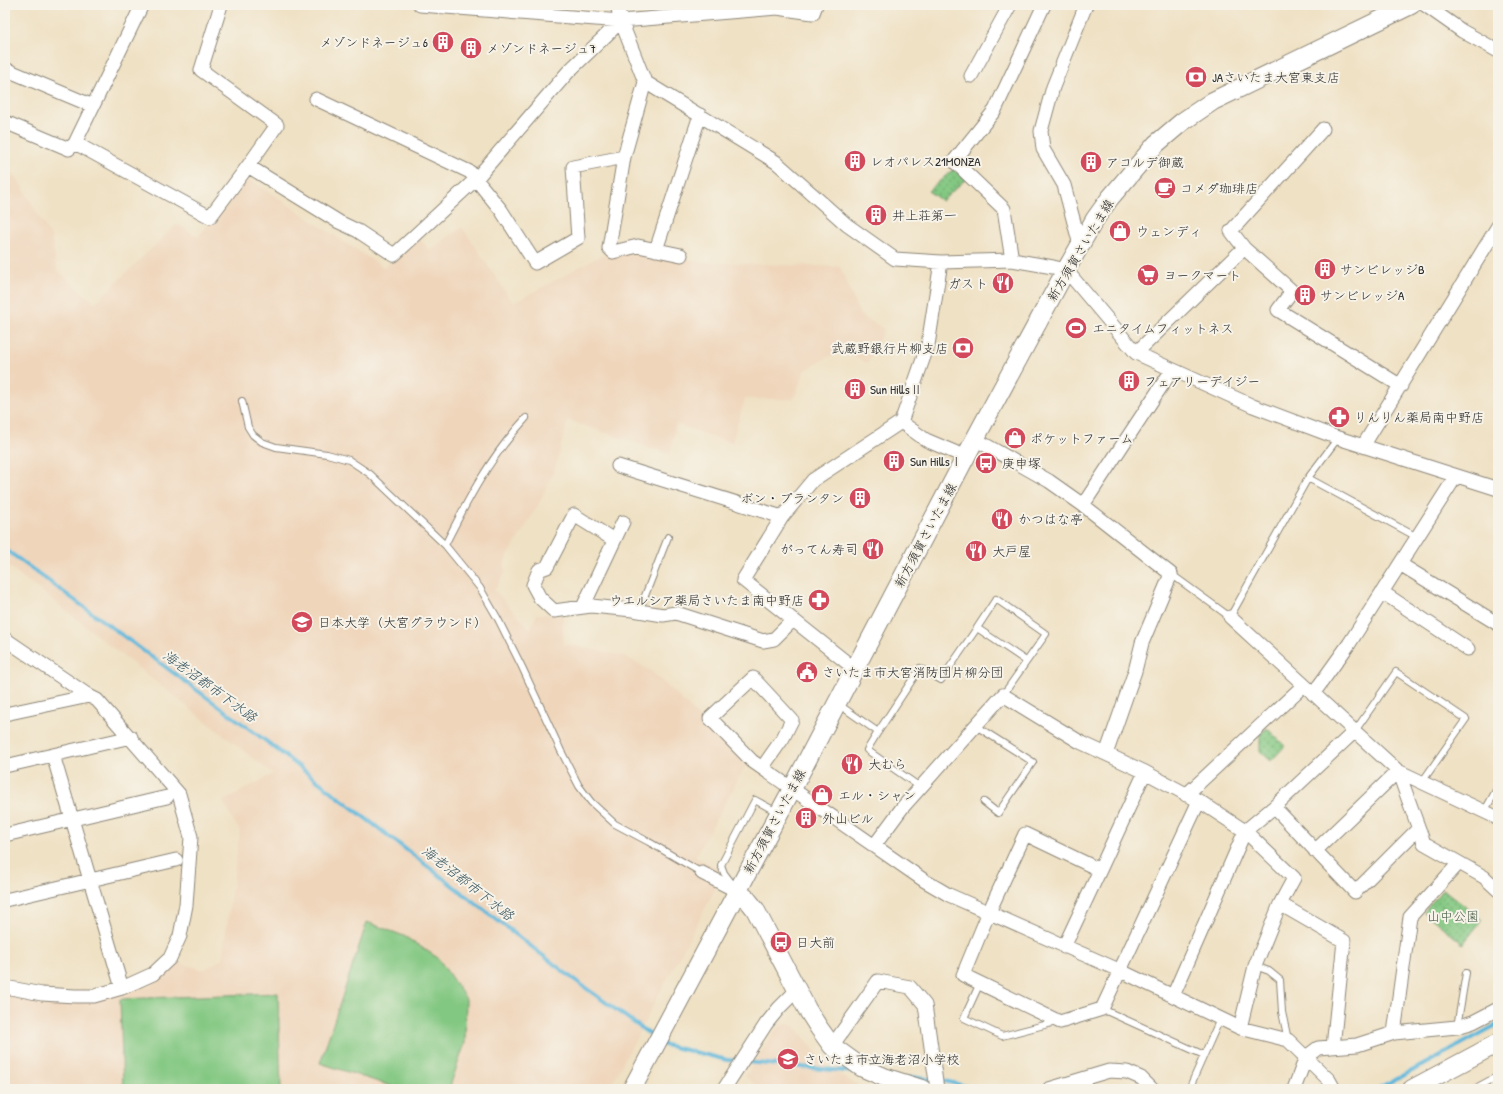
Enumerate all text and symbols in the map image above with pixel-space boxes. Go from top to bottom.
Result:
building icon: メゾンドネージュ6 [430,29,456,55]
place label: メゾンドネージュ6 [319,33,428,51]
building icon: メゾンドネージュ7 [458,35,484,61]
place label: メゾンドネージュ7 [486,39,596,57]
bank icon: JAさいたま大宮東支店 [1183,64,1209,90]
place label: JAさいたま大宮東支店 [1212,68,1340,86]
building icon: レオパレス21MONZA [842,148,868,174]
building icon: アコルデ御蔵 [1078,149,1104,175]
place label: レオパレス21MONZA [870,152,981,170]
place label: アコルデ御蔵 [1106,153,1184,171]
cafe icon: コメダ珈琲店 [1152,175,1178,201]
place label: コメダ珈琲店 [1180,179,1258,197]
street label: 新方須賀さいたま線 [1042,195,1118,305]
building icon: 井上荘第一 [863,202,889,228]
place label: 井上荘第一 [892,206,957,224]
shop icon: ウェンディ [1107,218,1133,244]
place label: ウェンディ [1136,222,1202,240]
building icon: サンビレッジB [1312,256,1338,282]
place label: サンビレッジB [1340,260,1425,278]
supermarket icon: ヨークマート [1135,262,1161,288]
place label: ヨークマート [1164,266,1241,284]
restaurant icon: ガスト [990,270,1016,296]
place label: ガスト [948,274,988,292]
building icon: サンビレッジA [1292,282,1318,308]
place label: サンビレッジA [1320,286,1405,304]
sports icon: エニタイムフィットネス [1063,315,1089,341]
place label: エニタイムフィットネス [1092,319,1233,337]
bank icon: 武蔵野銀行片柳支店 [950,335,976,361]
place label: 武蔵野銀行片柳支店 [831,339,948,357]
building icon: フェアリーデイジー [1116,368,1142,394]
place label: フェアリーデイジー [1144,372,1260,390]
building icon: Sun HillsⅡ [842,376,868,402]
place label: Sun HillsⅡ [870,380,923,398]
pharmacy icon: りんりん薬局南中野店 [1326,404,1352,430]
place label: りんりん薬局南中野店 [1354,408,1484,426]
shop icon: ポケットファーム [1002,425,1028,451]
place label: ポケットファーム [1030,429,1133,447]
building icon: Sun HillsⅠ [881,448,907,474]
bus stop icon: 庚申塚 [973,450,999,476]
place label: Sun HillsⅠ [910,452,963,470]
place label: 庚申塚 [1002,454,1041,472]
street label: 新方須賀さいたま線 [890,478,961,591]
building icon: ボン・プランタン [847,485,873,511]
place label: ボン・プランタン [741,489,844,507]
restaurant icon: かつはな亭 [989,506,1015,532]
place label: かつはな亭 [1018,510,1083,528]
restaurant icon: がってん寿司 [860,536,886,562]
restaurant icon: 大戸屋 [963,538,989,564]
place label: がってん寿司 [780,540,858,558]
place label: 大戸屋 [992,542,1031,560]
pharmacy icon: ウエルシア薬局さいたま南中野店 [806,587,832,613]
place label: ウエルシア薬局さいたま南中野店 [610,591,804,609]
school or university icon: 日本大学（大宮グラウンド） [289,609,315,635]
place label: 日本大学（大宮グラウンド） [318,613,487,631]
water label: 海老沼都市下水路 [159,645,262,727]
public building icon: さいたま市大宮消防団片柳分団 [794,659,820,685]
place label: さいたま市大宮消防団片柳分団 [822,663,1003,681]
restaurant icon: 大むら [839,751,865,777]
place label: 大むら [868,755,907,773]
street label: 新方須賀さいたま線 [739,764,810,877]
shop icon: エル・シャン [809,782,835,808]
place label: エル・シャン [838,786,916,804]
building icon: 外山ビル [793,805,819,831]
place label: 外山ビル [822,809,874,827]
water label: 海老沼都市下水路 [418,841,519,925]
park label: 山中公園 [1427,907,1479,925]
bus stop icon: 日大前 [768,929,794,955]
place label: 日大前 [796,933,835,951]
school or university icon: さいたま市立海老沼小学校 [775,1046,801,1072]
place label: さいたま市立海老沼小学校 [804,1050,959,1068]

